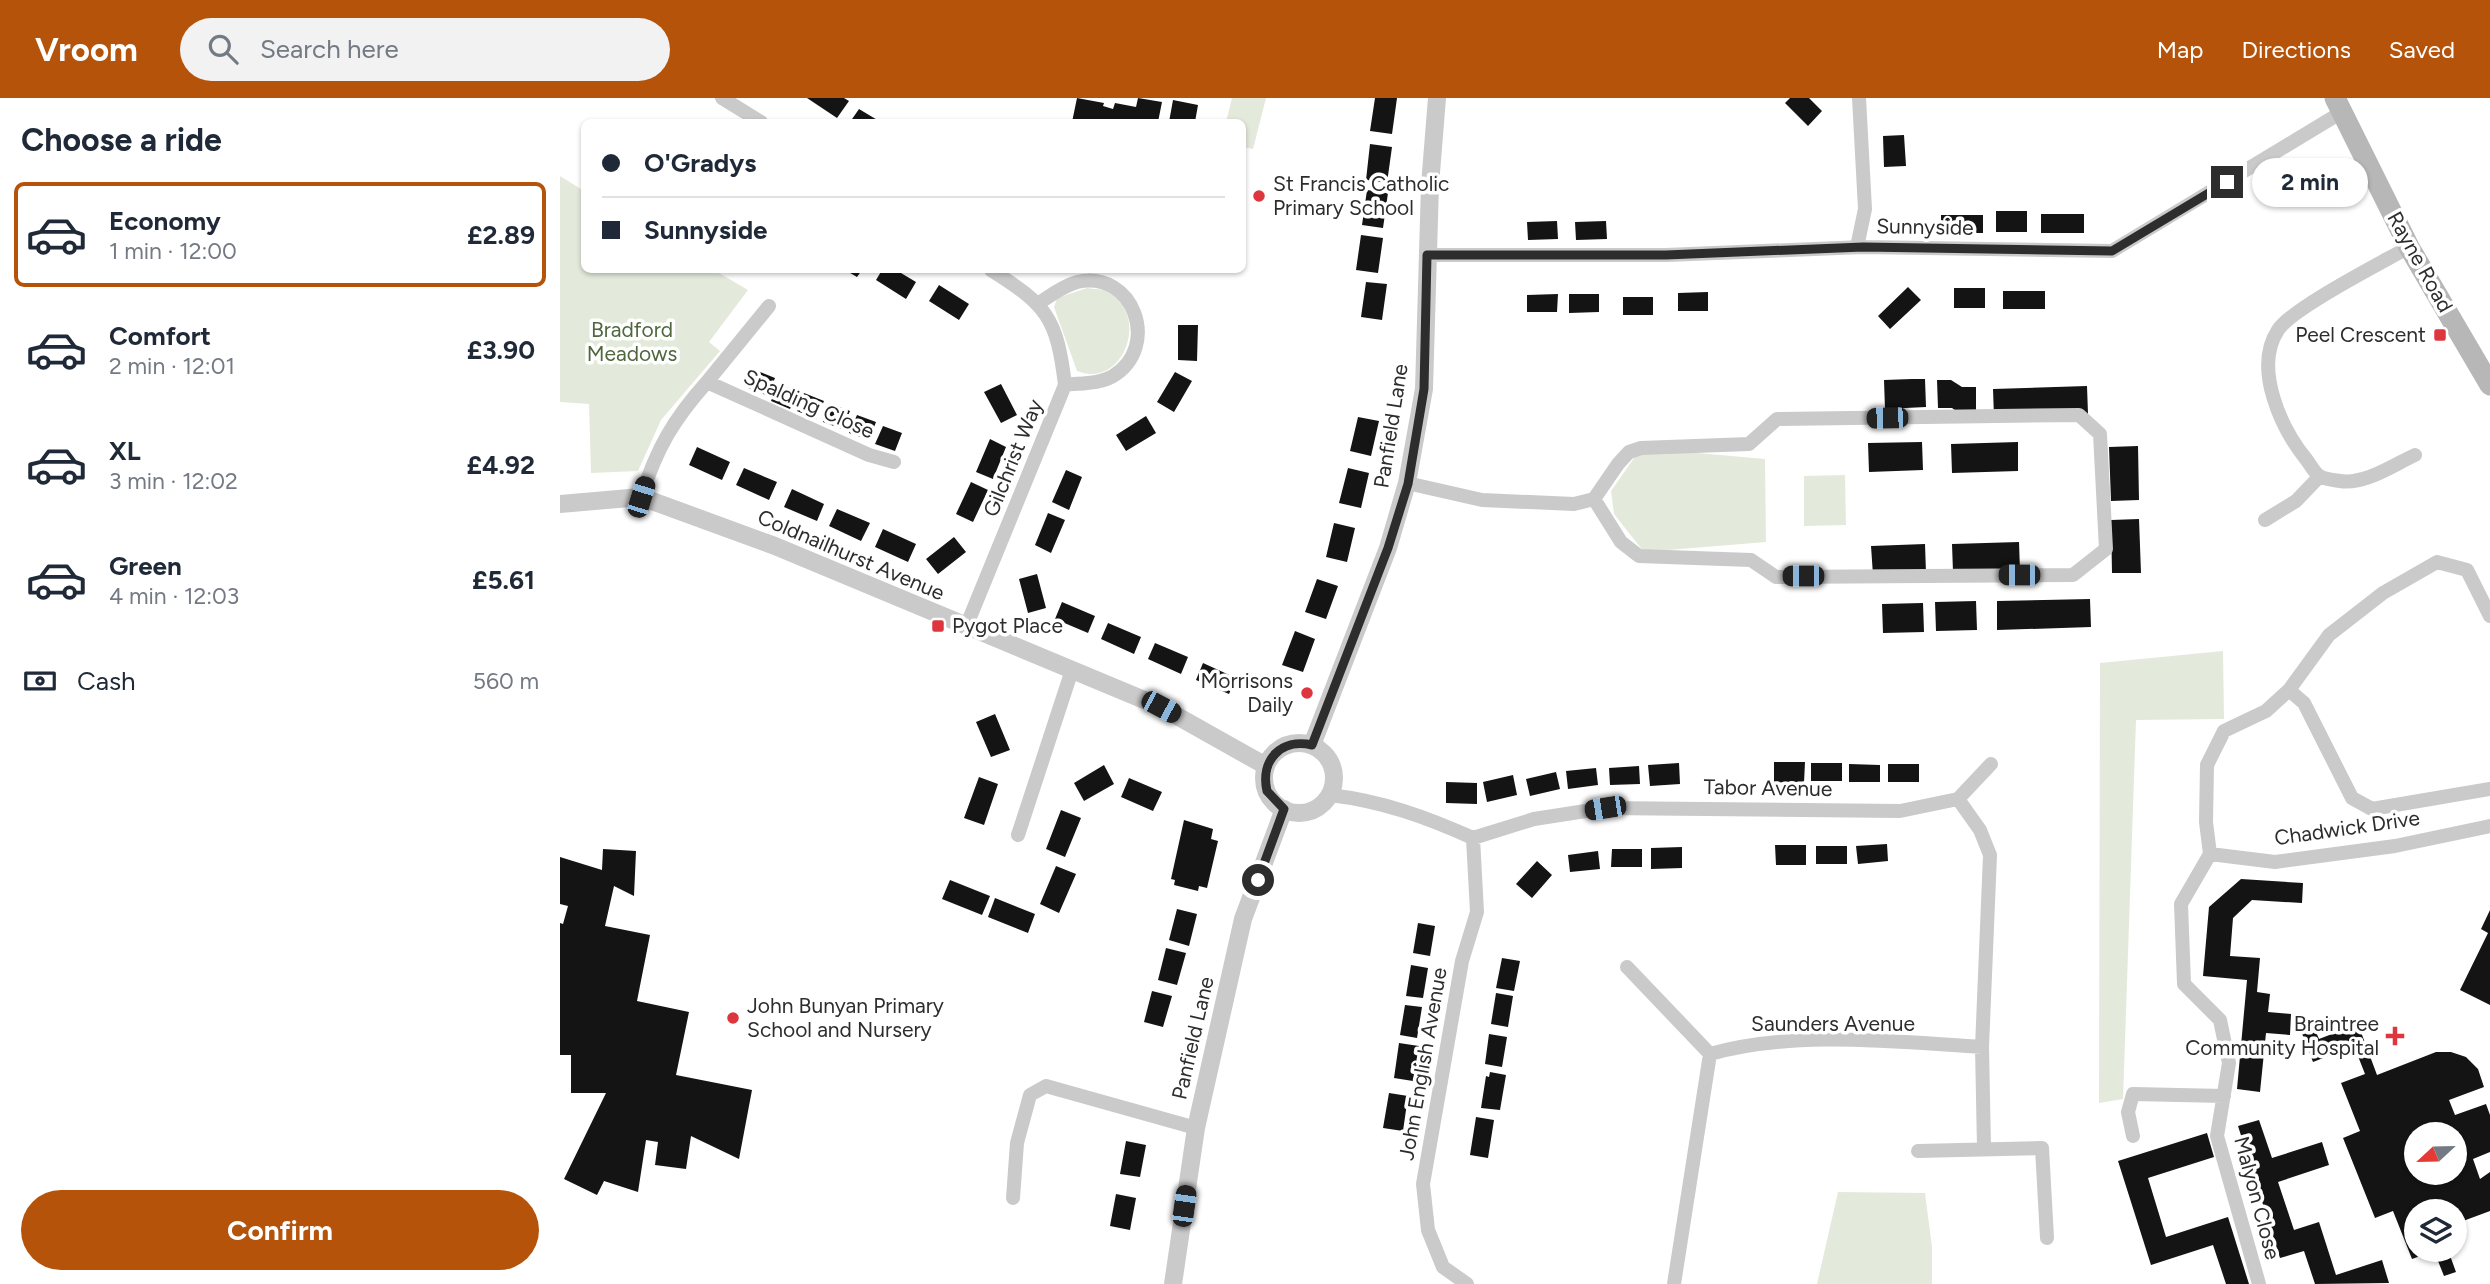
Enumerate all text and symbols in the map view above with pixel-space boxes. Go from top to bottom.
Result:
search box [180,18,670,81]
text: Vroom [35,30,138,69]
icon: search [204,30,242,68]
text: Search here [260,33,399,65]
text: Map [2157,35,2203,64]
text: Directions [2241,35,2351,64]
text: Saved [2389,35,2455,64]
text: Choose a ride [21,121,222,159]
text: O'Gradys [644,147,756,179]
callout: 2 min [2252,158,2367,206]
route end [2211,166,2243,198]
text: 2 min [2281,168,2339,196]
place label: St Francis Catholic Primary School [1273,171,1449,220]
marker: St Francis Catholic Primary School [1251,188,1267,204]
icon: car [25,203,88,266]
text: Economy [109,205,221,237]
street label: Rayne Road [2382,207,2458,317]
street label: Sunnyside [1876,213,1974,240]
text: Sunnyside [644,214,768,246]
text: £2.89 [467,219,535,251]
text: 1 min · 12:00 [109,237,237,265]
park label: Bradford Meadows [587,317,677,366]
icon: car [25,318,88,381]
text: Comfort [109,320,211,352]
place label: Peel Crescent [2295,322,2426,347]
marker: Peel Crescent [2432,327,2448,343]
text: £3.90 [467,334,535,366]
text: 2 min · 12:01 [109,352,235,380]
street label: Panfield Lane [1368,362,1413,490]
street label: Spalding Close [740,364,878,443]
street label: Gilchrist Way [978,395,1047,520]
car [1866,407,1909,429]
icon: car [25,433,88,496]
text: XL [109,435,141,467]
text: £4.92 [466,449,535,481]
text: 3 min · 12:02 [109,467,238,495]
car [625,474,658,520]
street label: Coldnailhurst Avenue [754,504,948,605]
icon: car [25,548,88,611]
text: Green [109,550,182,582]
text: £5.61 [472,564,535,596]
car [1999,565,2041,586]
car [1783,566,1825,587]
text: 4 min · 12:03 [109,582,239,610]
place label: Pygot Place [952,613,1063,638]
marker: Pygot Place [930,618,946,634]
icon: cash [21,662,59,700]
text: Cash [77,665,136,697]
text: 560 m [473,667,539,695]
place label: Morrisons Daily [1201,668,1293,717]
marker: Morrisons Daily [1299,685,1315,701]
car [1138,688,1185,726]
street label: Tabor Avenue [1703,774,1833,801]
car [1583,794,1628,822]
street label: Chadwick Drive [2273,805,2421,850]
route start [1242,864,1274,896]
street label: John English Avenue [1393,966,1452,1162]
street label: Panfield Lane [1166,974,1219,1102]
place label: John Bunyan Primary School and Nursery [747,993,944,1042]
marker: John Bunyan Primary School and Nursery [725,1010,741,1026]
street label: Saunders Avenue [1751,1011,1915,1036]
place label: Braintree Community Hospital [2185,1011,2379,1060]
marker: Braintree Community Hospital [2385,1026,2405,1046]
north arrow [2404,1122,2468,1185]
map controls [2404,1122,2467,1262]
street label: Malyon Close [2229,1134,2286,1262]
car [1171,1184,1198,1228]
button: Confirm [21,1190,539,1270]
button: layers [2404,1199,2467,1262]

